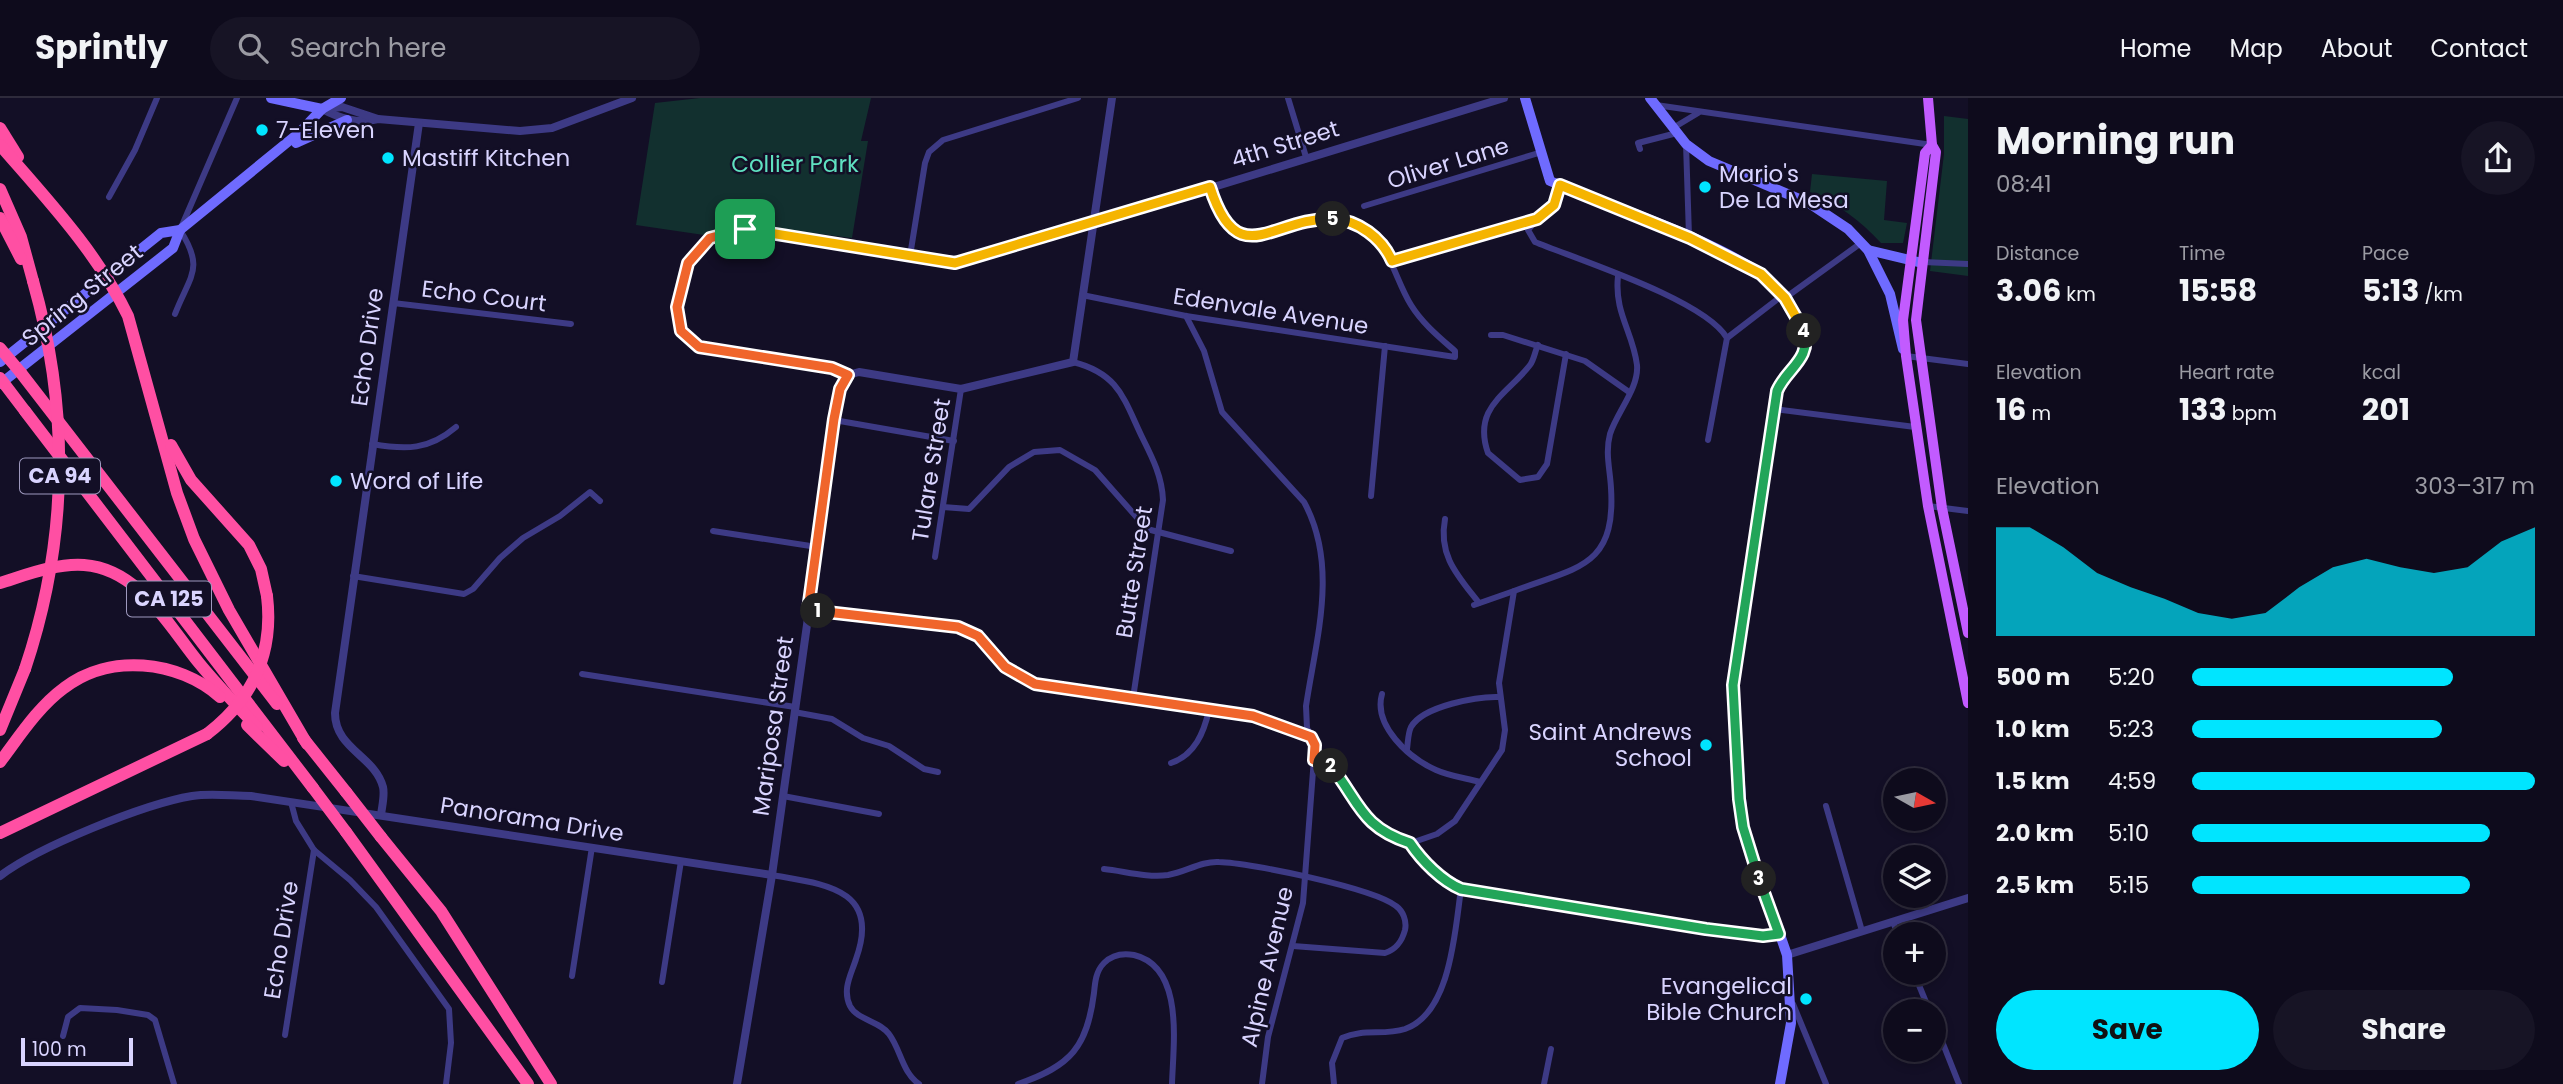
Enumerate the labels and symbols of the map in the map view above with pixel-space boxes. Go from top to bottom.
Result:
street label: 4th Street [1227,112,1343,176]
place label: 7-Eleven [276,114,375,146]
marker: 7-Eleven [254,122,270,138]
street label: Oliver Lane [1383,129,1513,197]
place label: Mastiff Kitchen [402,142,570,174]
park label: Collier Park [731,148,859,180]
marker: Mastiff Kitchen [380,150,396,166]
place label: Mario's De La Mesa [1719,158,1849,216]
marker: Mario's De La Mesa [1697,179,1713,195]
pin [715,199,775,259]
pin: 5 [1316,202,1350,236]
street label: Spring Street [15,236,149,354]
street label: Echo Court [420,272,548,320]
street label: Edenvale Avenue [1171,280,1371,342]
street label: Echo Drive [343,286,391,408]
pin: 4 [1786,314,1822,348]
street label: Tulare Street [904,396,958,544]
road number: CA 94 [20,458,100,494]
place label: Word of Life [350,465,483,497]
marker: Word of Life [328,473,344,489]
street label: Butte Street [1108,504,1160,640]
road number: CA 125 [127,582,211,616]
pin: 1 [800,594,836,628]
street label: Mariposa Street [745,634,801,818]
place label: Saint Andrews School [1529,716,1692,774]
marker: Saint Andrews School [1698,737,1714,753]
pin: 2 [1314,748,1348,784]
north arrow [1883,768,1946,831]
street label: Panorama Drive [438,789,626,849]
pin: 3 [1742,862,1776,896]
street label: Echo Drive [256,879,306,1001]
street label: Alpine Avenue [1233,884,1301,1050]
place label: Evangelical Bible Church [1646,970,1792,1028]
marker: Evangelical Bible Church [1798,991,1814,1007]
scale bar [21,1035,133,1067]

